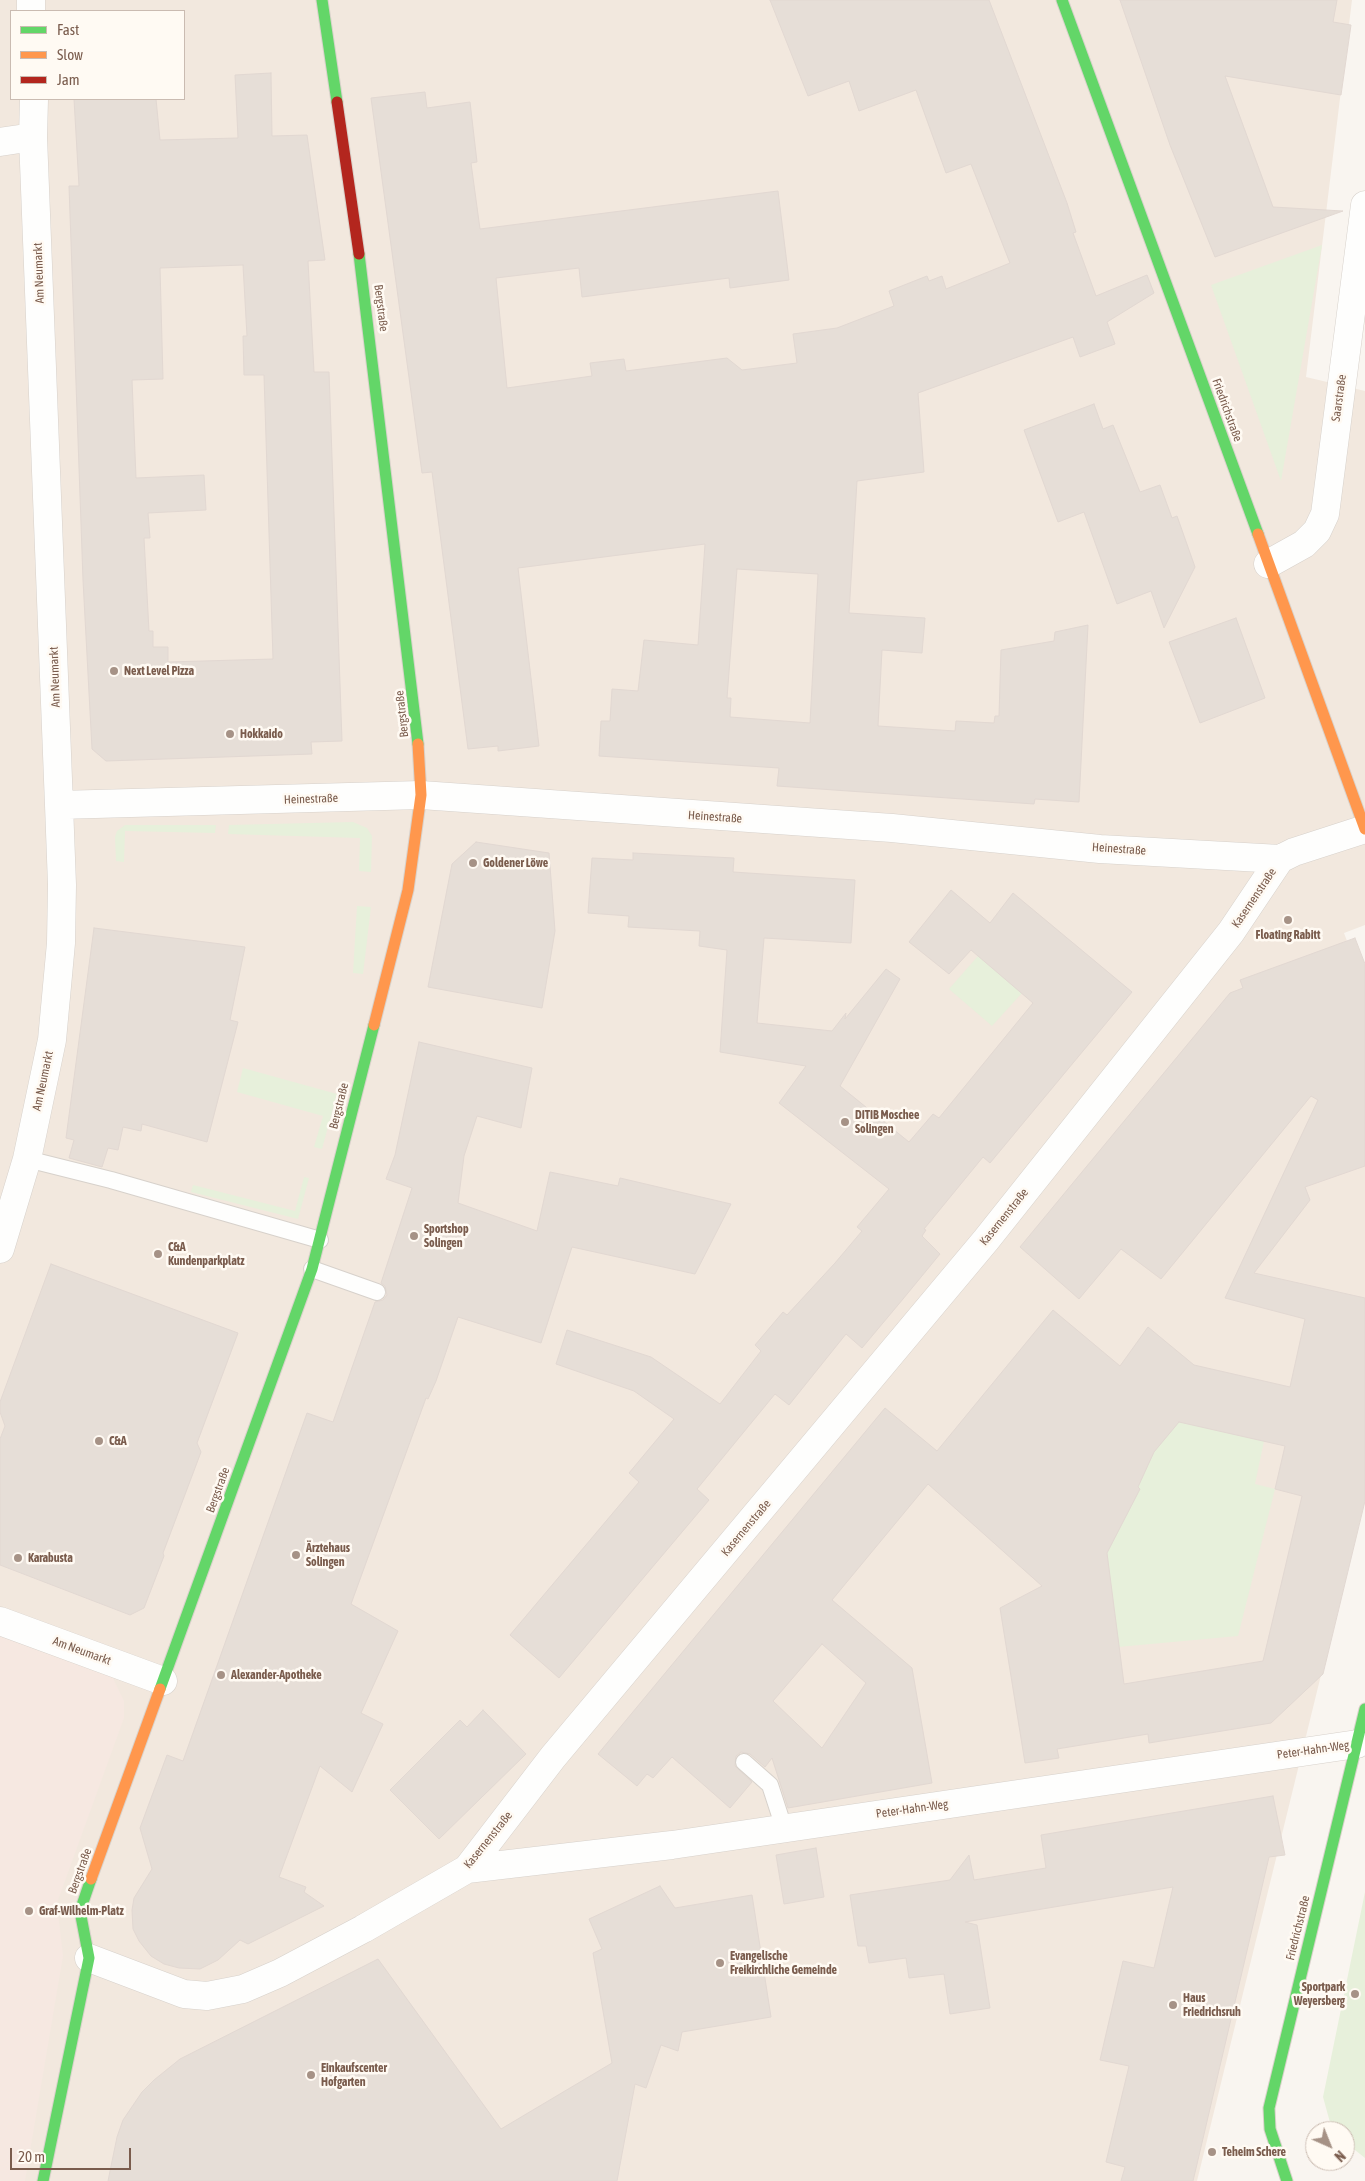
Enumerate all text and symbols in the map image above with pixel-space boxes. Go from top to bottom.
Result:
legend [10,10,185,100]
text: Fast [57,21,79,38]
text: Slow [57,46,83,63]
text: Jam [57,71,80,88]
street label: Am Neumarkt [31,242,47,304]
street label: Bergstraße [371,284,391,332]
street label: Saarstraße [1329,374,1349,422]
street label: Friedrichstraße [1209,376,1245,444]
street label: Am Neumarkt [47,646,63,708]
place label: Next Level Pizza [124,664,194,678]
marker: Next Level Pizza [108,665,120,677]
street label: Bergstraße [392,690,412,738]
place label: Hokkaido [240,727,283,741]
marker: Hokkaido [224,728,236,740]
street label: Heinestraße [284,791,338,807]
street label: Heinestraße [688,808,742,826]
street label: Heinestraße [1092,840,1146,858]
place label: Goldener Löwe [483,856,548,870]
marker: Goldener Löwe [467,857,479,869]
street label: Kasernenstraße [1229,865,1279,931]
marker: Floating Rabitt [1282,914,1294,926]
place label: Floating Rabitt [1256,928,1320,942]
street label: Am Neumarkt [30,1050,56,1112]
street label: Bergstraße [326,1081,352,1131]
place label: DITIB Moschee Solingen [855,1108,919,1136]
marker: DITIB Moschee Solingen [839,1116,851,1128]
street label: Kasernenstraße [977,1186,1031,1248]
place label: Sportshop Solingen [424,1222,469,1250]
marker: Sportshop Solingen [408,1230,420,1242]
place label: C&A Kundenparkplatz [168,1240,245,1268]
marker: C&A Kundenparkplatz [152,1248,164,1260]
place label: C&A [109,1434,127,1448]
marker: C&A [93,1435,105,1447]
street label: Bergstraße [203,1465,233,1515]
street label: Kasernenstraße [718,1497,774,1559]
place label: Ärztehaus Solingen [306,1541,350,1569]
marker: Ärztehaus Solingen [290,1549,302,1561]
place label: Karabusta [28,1551,73,1565]
marker: Karabusta [12,1552,24,1564]
street label: Am Neumarkt [51,1634,113,1668]
place label: Alexander-Apotheke [231,1668,322,1682]
marker: Alexander-Apotheke [215,1669,227,1681]
street label: Peter-Hahn-Weg [1276,1738,1350,1762]
street label: Peter-Hahn-Weg [875,1797,949,1821]
street label: Kasernenstraße [461,1809,515,1871]
street label: Bergstraße [65,1846,95,1896]
street label: Friedrichstraße [1283,1894,1313,1962]
place label: Graf-Wilhelm-Platz [39,1904,124,1918]
marker: Graf-Wilhelm-Platz [23,1905,35,1917]
place label: Evangelische Freikirchliche Gemeinde [730,1949,837,1977]
marker: Evangelische Freikirchliche Gemeinde [714,1957,726,1969]
place label: Sportpark Weyersberg [1294,1980,1345,2008]
marker: Sportpark Weyersberg [1349,1988,1361,2000]
place label: Haus Friedrichsruh [1183,1991,1241,2019]
marker: Haus Friedrichsruh [1167,1999,1179,2011]
place label: Einkaufscenter Hofgarten [321,2061,387,2089]
marker: Einkaufscenter Hofgarten [305,2069,317,2081]
north arrow [1305,2121,1355,2171]
scale bar [12,2138,134,2170]
place label: Teheim Schere [1222,2145,1286,2159]
marker: Teheim Schere [1206,2146,1218,2158]
text: N [1331,2147,1348,2165]
text: 20 m [18,2148,45,2165]

